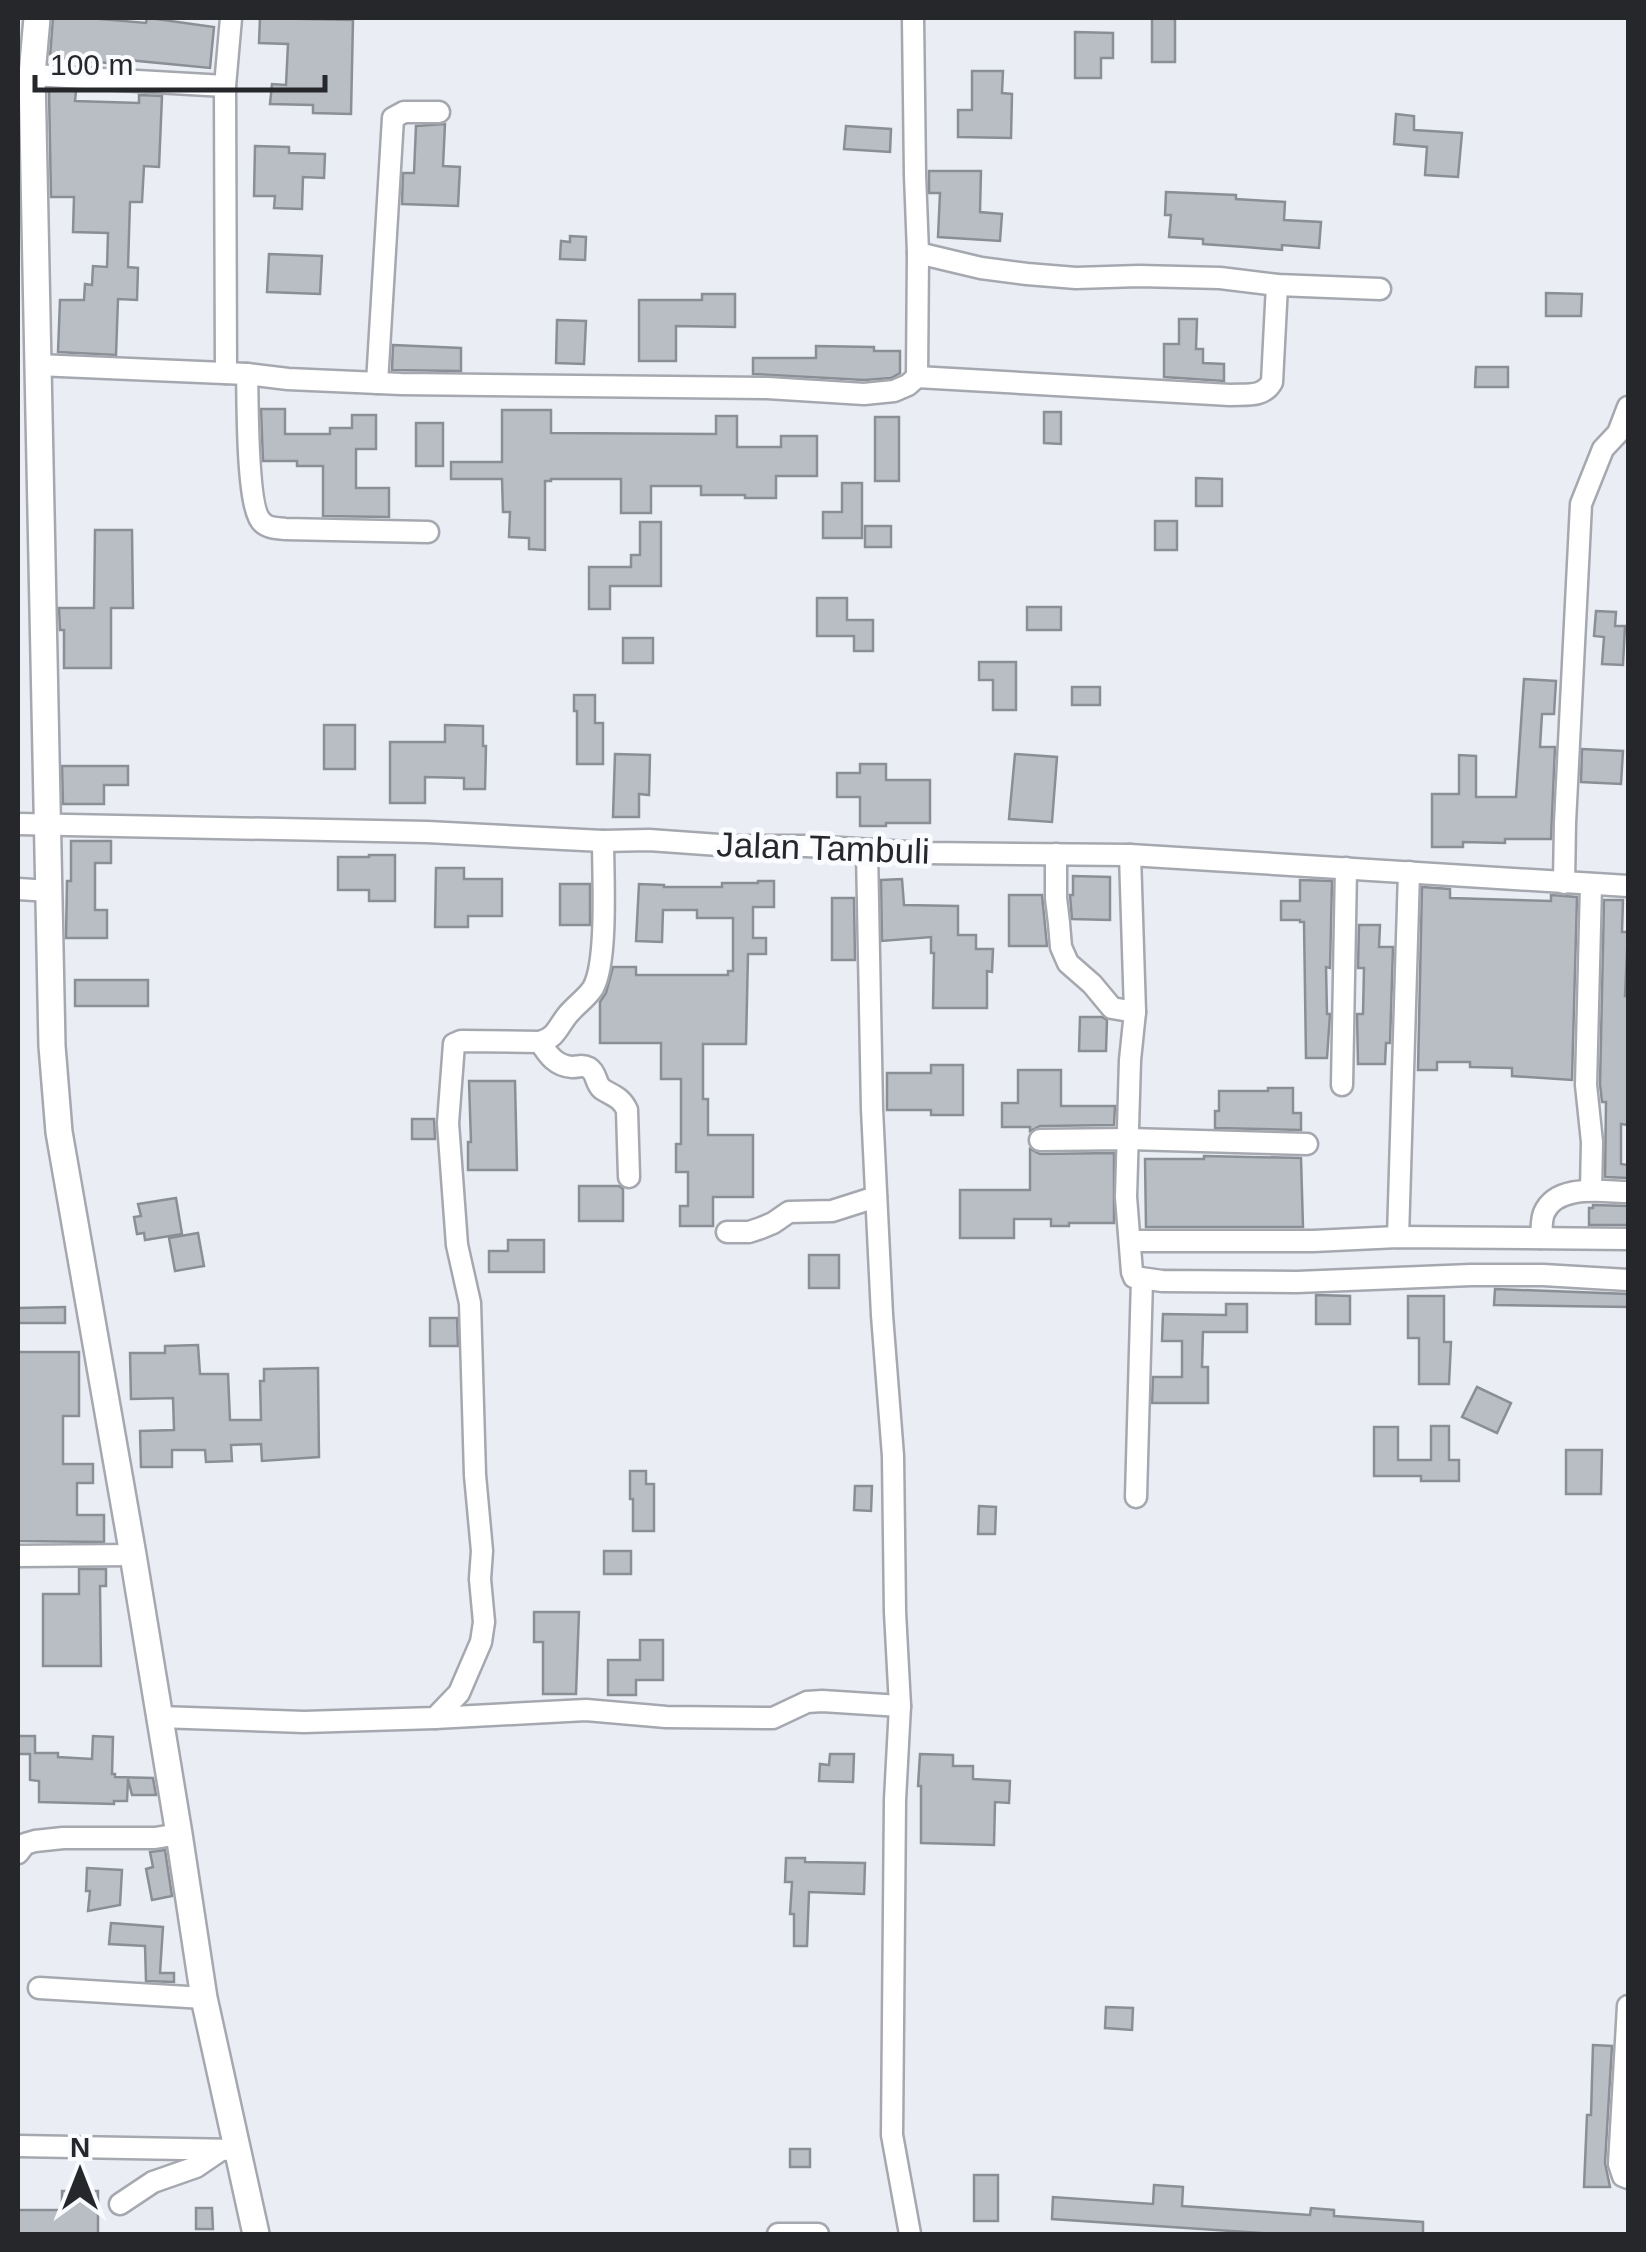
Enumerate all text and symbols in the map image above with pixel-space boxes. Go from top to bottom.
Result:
scale bar [35,30,325,92]
text: 100 m [50,48,133,81]
street label: Jalan Tambuli [716,824,930,871]
north arrow [30,2122,130,2222]
text: N [70,2132,90,2163]

